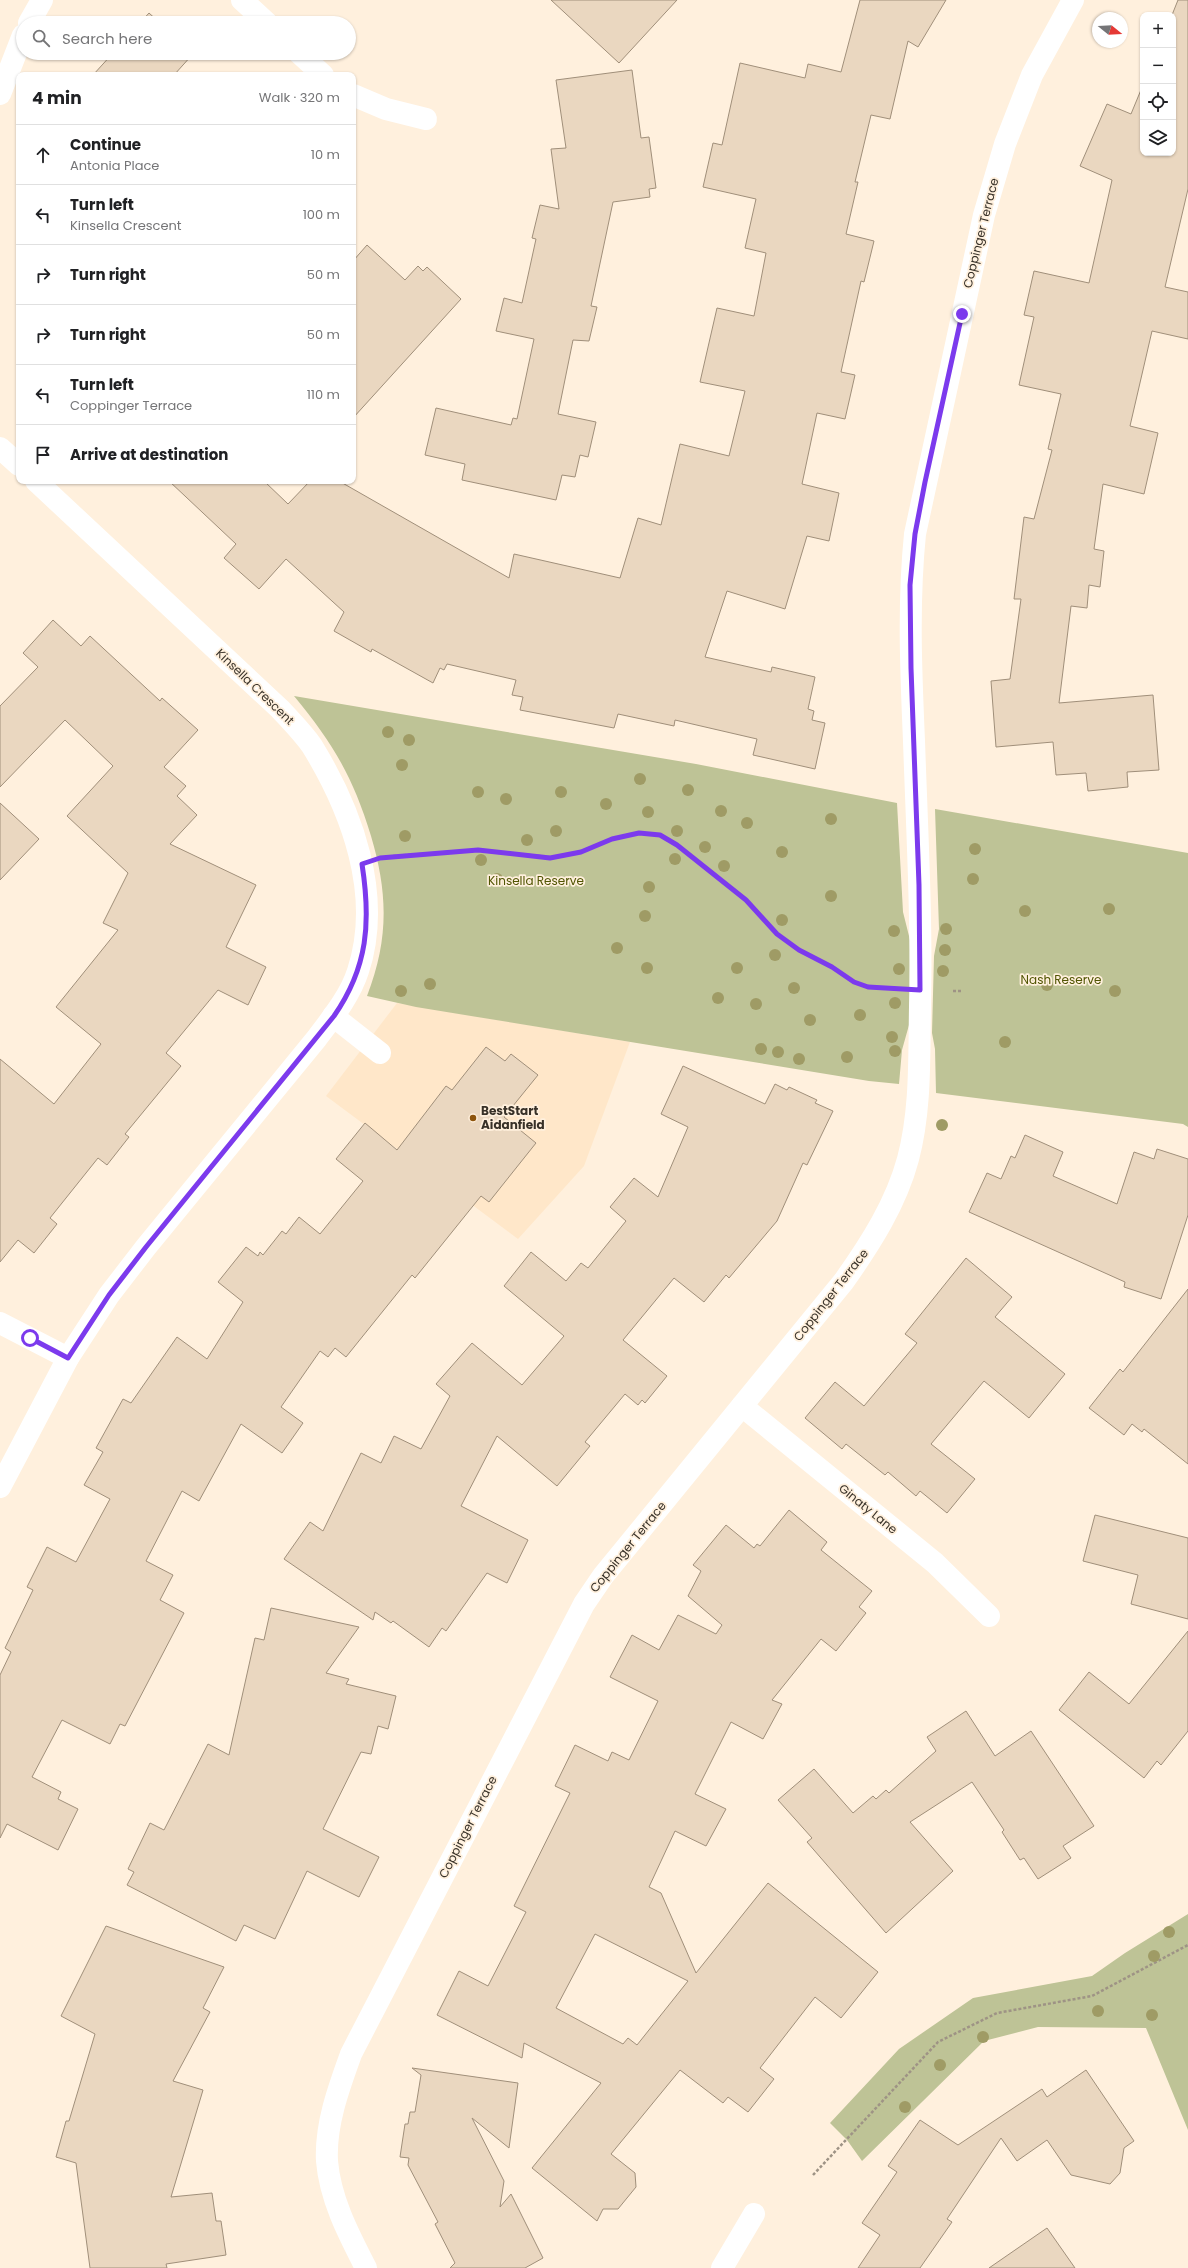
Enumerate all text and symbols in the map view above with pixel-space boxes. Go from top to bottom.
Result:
north arrow [1092,12,1128,48]
map controls [1140,12,1176,156]
button: + [1140,12,1176,48]
search box [16,16,356,60]
icon: search [30,27,52,49]
text: Search here [62,28,152,49]
button: − [1140,48,1176,84]
button: locate [1140,84,1176,120]
text: 4 min [32,86,82,110]
text: Walk · 320 m [259,88,340,107]
button: layers [1140,120,1176,156]
text: Continue [70,134,141,155]
icon: ahead [32,144,54,166]
text: 10 m [311,145,340,164]
text: Antonia Place [70,156,159,175]
street label: Coppinger Terrace [959,176,1002,290]
text: Turn left [70,194,134,215]
icon: left [32,204,54,226]
text: 100 m [303,205,340,224]
text: Kinsella Crescent [70,216,182,235]
icon: right [32,264,54,286]
text: Turn right [70,264,146,285]
text: 50 m [307,265,340,284]
route end [953,305,971,323]
icon: right [32,324,54,346]
text: Turn right [70,324,146,345]
text: 50 m [307,325,340,344]
text: Turn left [70,374,134,395]
icon: left [32,384,54,406]
text: 110 m [307,385,340,404]
text: Coppinger Terrace [70,396,192,415]
icon: arrive [32,444,54,466]
text: Arrive at destination [70,444,228,465]
street label: Kinsella Crescent [212,645,298,729]
park label: Kinsella Reserve [488,872,584,889]
park label: Nash Reserve [1021,971,1101,988]
place label: BestStart Aidanfield [481,1102,545,1133]
marker: BestStart Aidanfield [468,1113,478,1123]
street label: Coppinger Terrace [789,1245,872,1344]
route start [21,1329,39,1347]
street label: Ginaty Lane [835,1480,901,1538]
street label: Coppinger Terrace [586,1498,670,1596]
street label: Coppinger Terrace [434,1773,501,1881]

